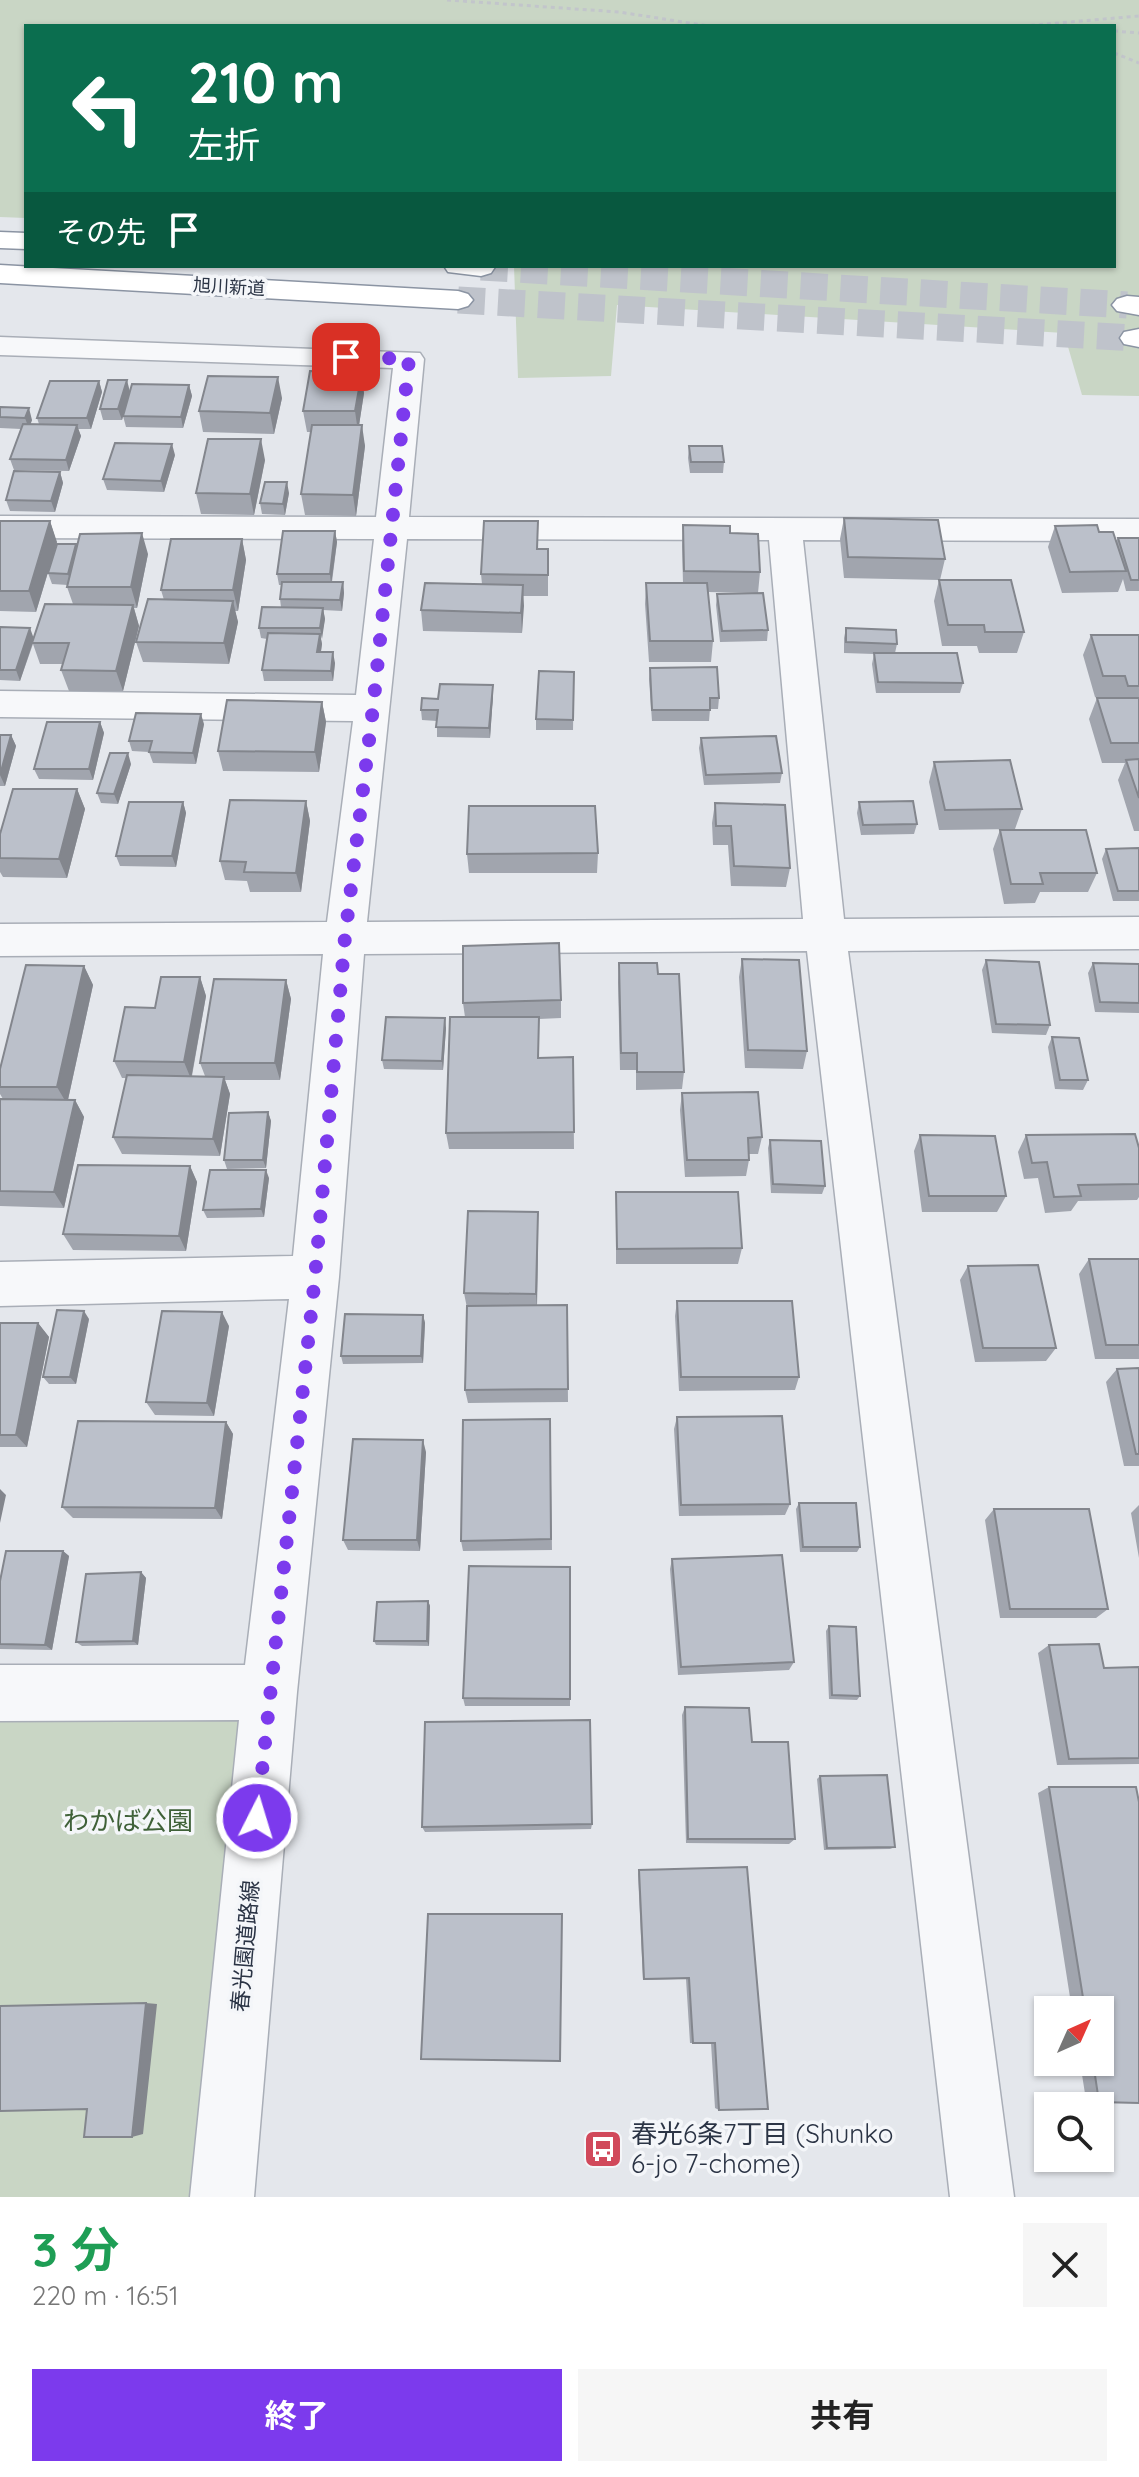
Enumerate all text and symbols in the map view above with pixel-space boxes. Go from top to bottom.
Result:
text: 210 m [188,47,343,117]
icon: left [56,56,160,160]
text: 左折 [188,122,260,167]
icon: arrive [162,208,206,252]
text: その先 [56,213,146,251]
street label: 旭川新道 [192,273,266,300]
pin [312,323,380,391]
icon: arrive [324,335,368,379]
position arrow [215,1776,299,1860]
park label: わかば公園 [63,1804,193,1837]
street label: 春光園道路線 [225,1879,265,2013]
north arrow [1034,1996,1114,2076]
map controls [1034,1996,1114,2172]
button: search [1034,2092,1114,2172]
place label: 春光6条7丁目 (Shunko 6-jo 7-chome) [631,2117,893,2180]
bus stop icon: 春光6条7丁目 (Shunko 6-jo 7-chome) [582,2128,624,2170]
text: 3 分 [32,2219,119,2279]
button: close [1023,2223,1107,2307]
text: 220 m · 16:51 [32,2279,179,2312]
button: 終了 [32,2369,562,2461]
button: 共有 [578,2369,1107,2461]

